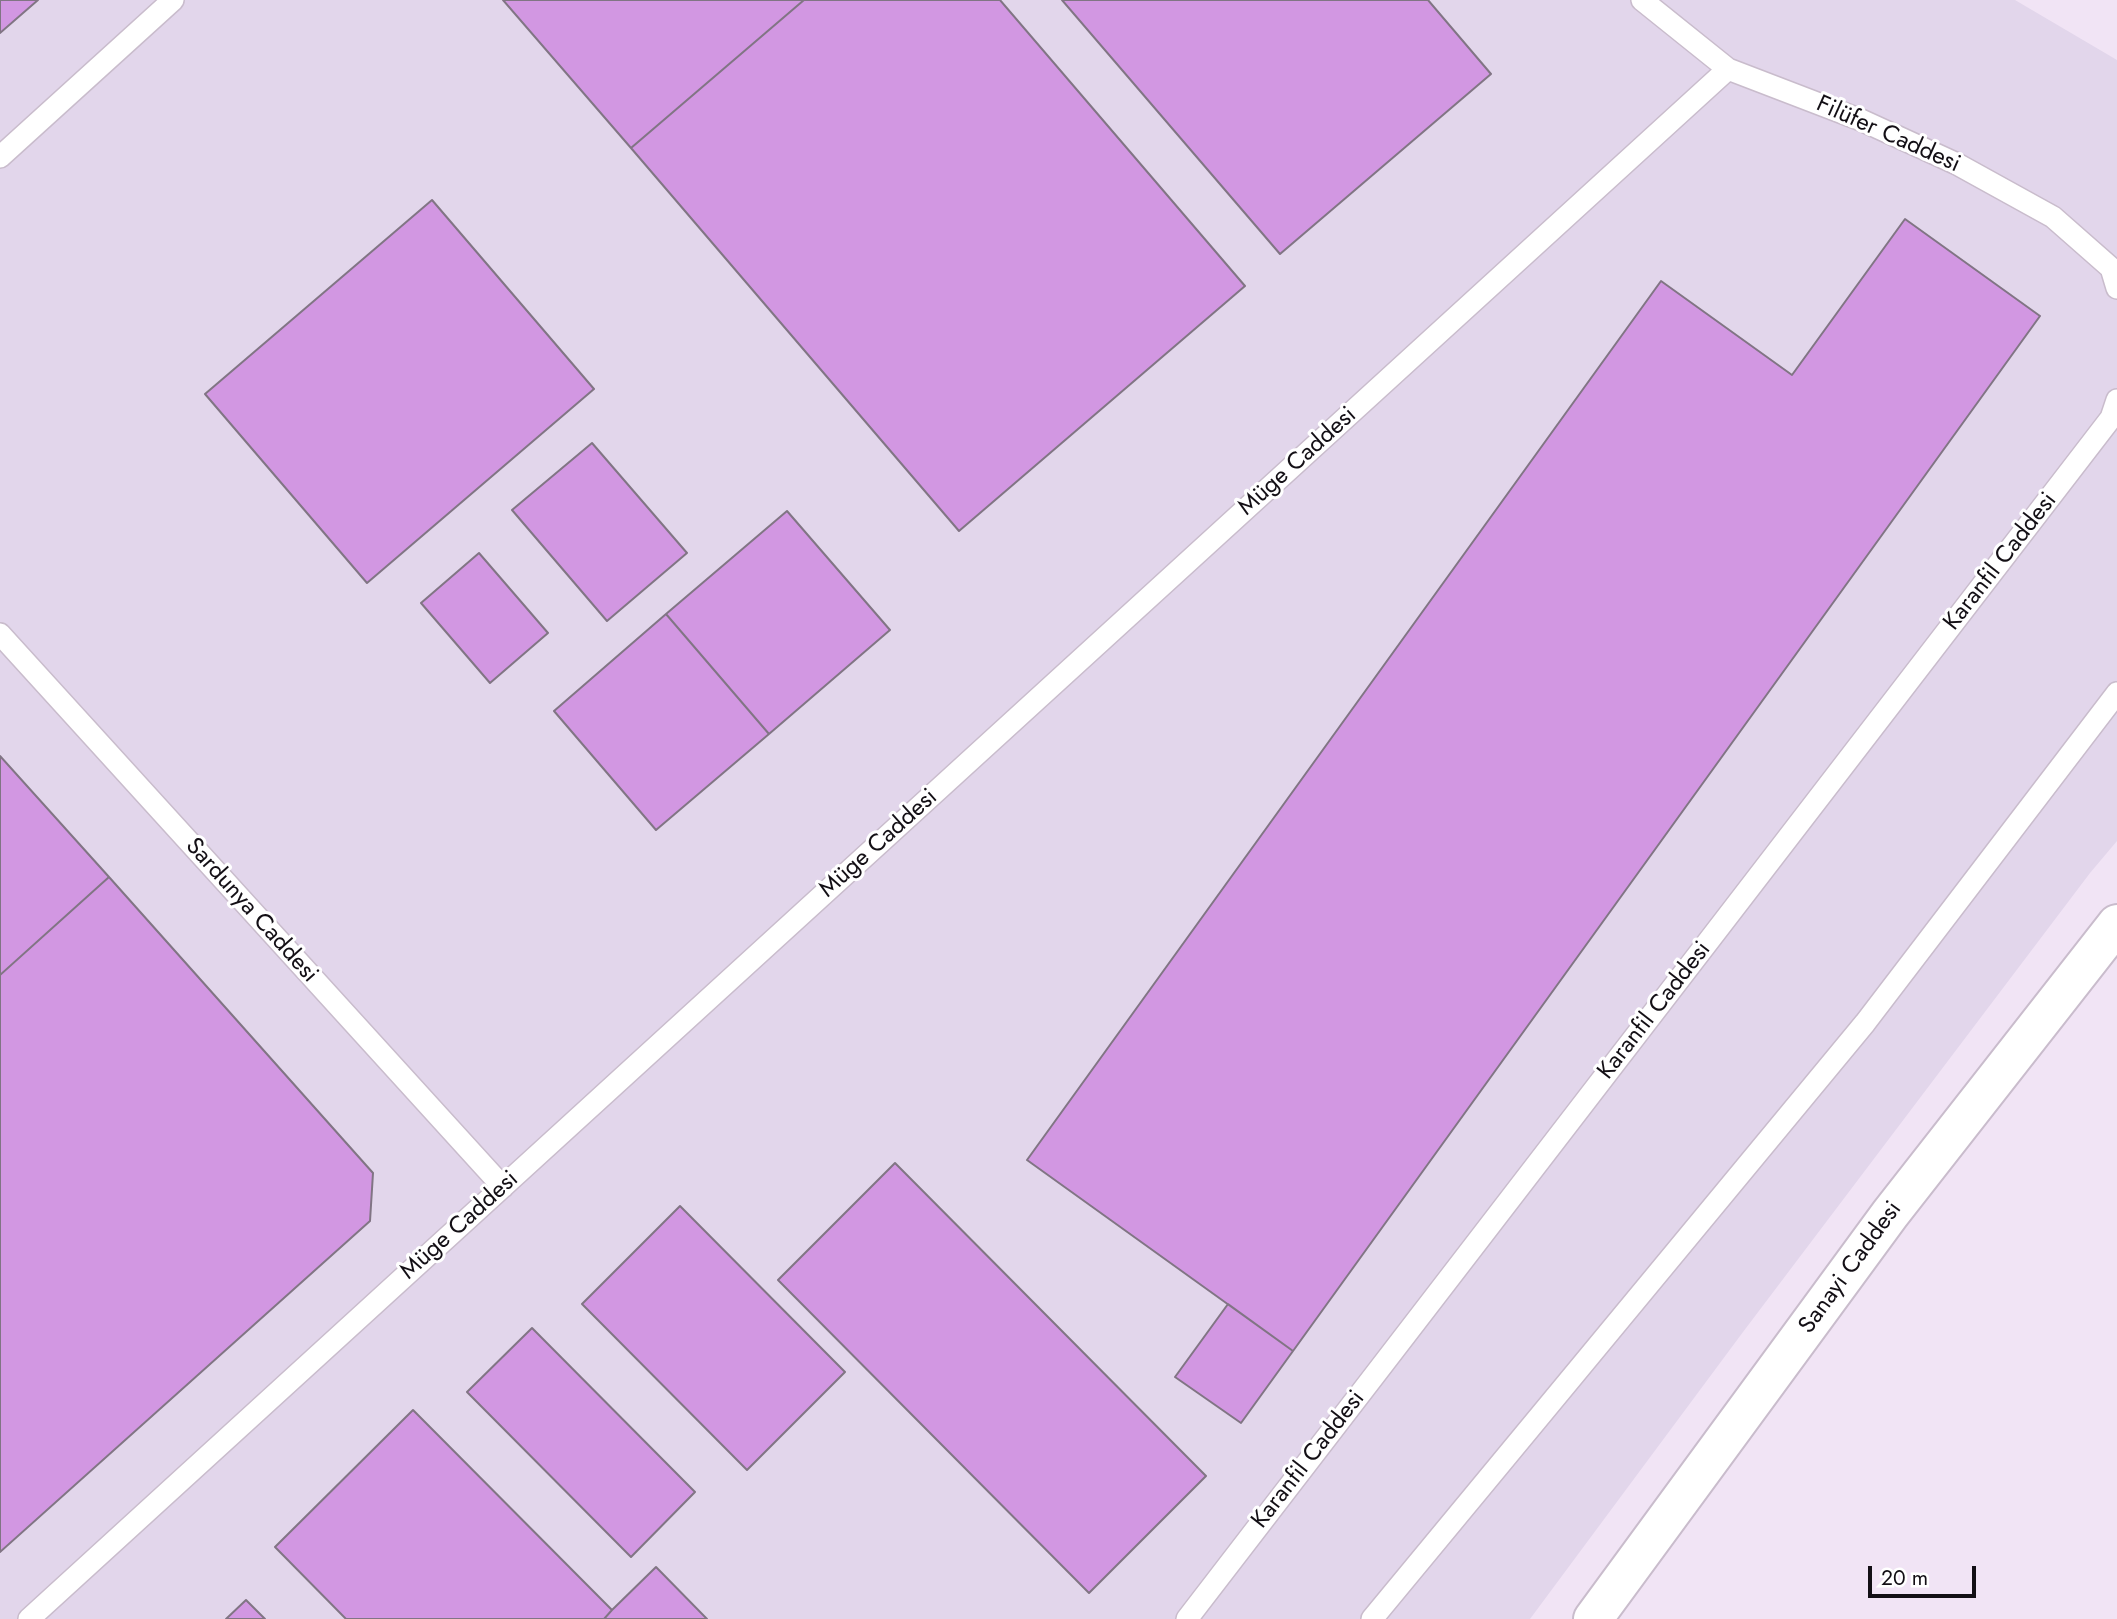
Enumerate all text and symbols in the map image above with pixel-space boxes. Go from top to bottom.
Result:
street label: Filüfer Caddesi [1812,90,1964,180]
street label: Müge Caddesi [1233,401,1363,523]
street label: Karanfil Caddesi [1938,487,2064,637]
street label: Müge Caddesi [814,783,944,905]
street label: Sardunya Caddesi [179,833,323,989]
street label: Karanfil Caddesi [1592,936,1718,1086]
street label: Müge Caddesi [395,1165,525,1287]
street label: Sanayi Caddesi [1793,1196,1909,1340]
street label: Karanfil Caddesi [1246,1385,1372,1535]
scale bar [1872,1552,1980,1596]
text: 20 m [1881,1563,1928,1593]

